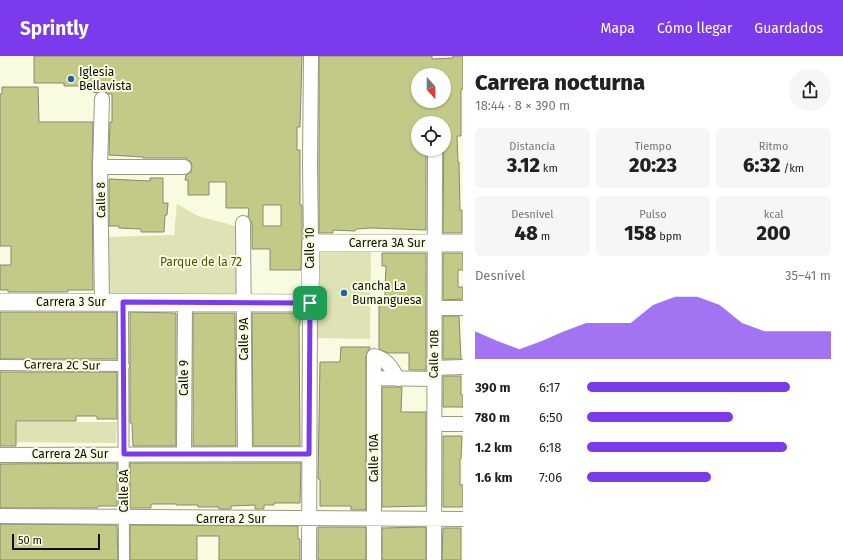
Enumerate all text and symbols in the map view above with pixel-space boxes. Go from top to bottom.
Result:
text: Sprintly [20,17,89,40]
text: Mapa [601,20,635,37]
text: Cómo llegar [657,20,732,37]
text: Guardados [754,20,823,37]
place label: Iglesia Bellavista [79,65,132,93]
north arrow [411,68,451,108]
map controls [411,68,451,156]
text: Carrera nocturna [475,69,645,96]
button: share [789,69,831,111]
marker: Iglesia Bellavista [66,74,76,84]
text: 18:44 · 8 × 390 m [475,98,570,113]
button: locate [411,116,451,156]
text: Distancia [509,140,555,153]
text: Tiempo [634,140,672,153]
text: Ritmo [759,140,788,153]
text: 3.12 [507,153,540,177]
text: 20:23 [629,153,677,177]
text: 6:32 [743,153,781,177]
text: km [540,162,558,175]
text: /km [781,162,804,175]
street label: Calle 8 [94,181,108,218]
text: Desnivel [511,208,554,221]
text: Pulso [639,208,667,221]
text: kcal [764,208,784,221]
text: 48 [515,221,538,245]
text: 158 [624,221,656,245]
text: 200 [757,221,791,245]
street label: Calle 10 [303,227,317,269]
text: m [538,230,550,243]
text: bpm [656,230,682,243]
street label: Carrera 3A Sur [349,236,426,250]
park label: Parque de la 72 [160,255,242,269]
text: Desnivel [475,268,525,283]
text: 35–41 m [785,268,831,283]
place label: cancha La Bumanguesa [352,279,422,307]
pin [293,286,327,320]
marker: cancha La Bumanguesa [339,288,349,298]
icon: arrive [299,292,321,314]
street label: Carrera 3 Sur [36,295,106,309]
street label: Calle 9A [237,318,251,360]
street label: Calle 10B [427,329,441,379]
street label: Carrera 2C Sur [24,357,101,373]
street label: Calle 9 [177,360,191,396]
text: 390 m [475,380,511,395]
text: 6:17 [539,380,560,395]
text: 780 m [475,410,510,425]
text: 6:50 [539,410,563,425]
street label: Calle 10A [367,434,381,482]
text: 1.2 km [475,440,512,455]
text: 6:18 [539,440,561,455]
street label: Carrera 2A Sur [32,447,109,461]
street label: Calle 8A [117,469,131,513]
text: 1.6 km [475,470,513,485]
text: 7:06 [539,470,562,485]
street label: Carrera 2 Sur [196,512,266,526]
scale bar [12,532,100,551]
text: 50 m [18,534,42,547]

